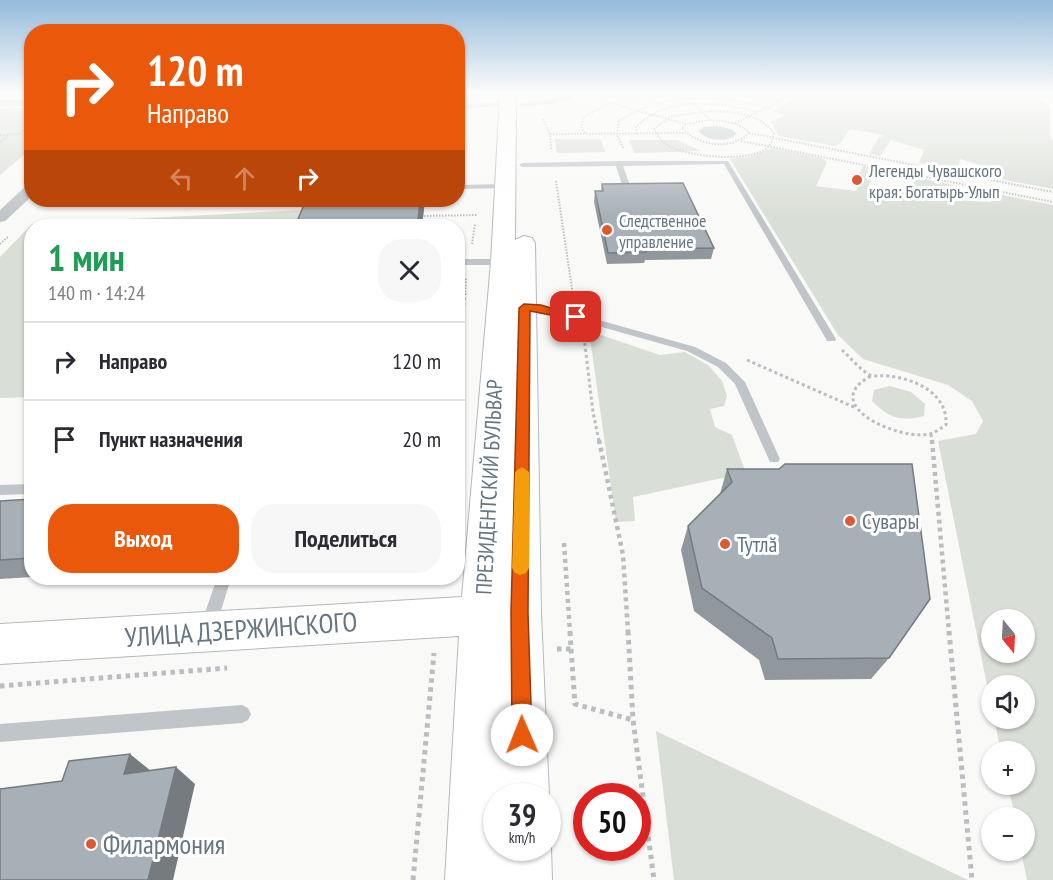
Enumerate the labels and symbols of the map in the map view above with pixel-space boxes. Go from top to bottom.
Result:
place label: Легенды Чувашского края: Богатырь-Улып [868,159,1002,203]
marker: Легенды Чувашского края: Богатырь-Улып [850,173,864,187]
place label: Следственное управление [619,209,706,253]
marker: Следственное управление [600,223,614,237]
pin [550,291,601,342]
street label: ПРЕЗИДЕНТСКИЙ БУЛЬВАР [469,379,509,595]
place label: Сувары [862,507,919,535]
marker: Сувары [843,514,857,528]
place label: Тутлӑ [737,530,777,558]
marker: Тутлӑ [718,537,732,551]
street label: УЛИЦА ДЗЕРЖИНСКОГО [124,604,358,654]
north arrow [981,609,1035,663]
position arrow [490,703,554,767]
speed limit sign: 50 [573,783,651,861]
place label: Филармония [103,827,225,861]
marker: Филармония [84,837,98,851]

